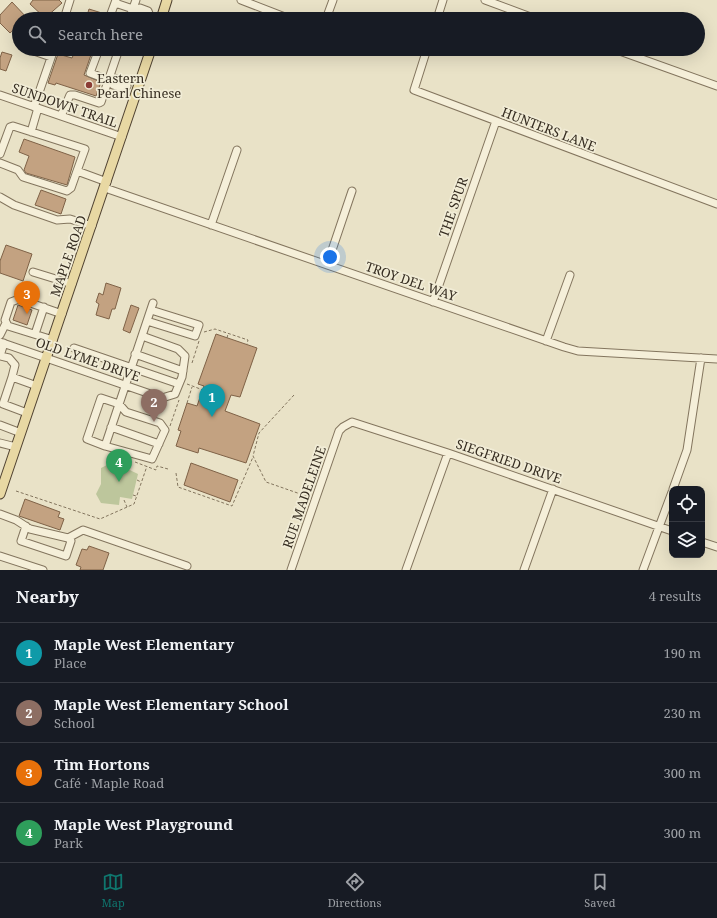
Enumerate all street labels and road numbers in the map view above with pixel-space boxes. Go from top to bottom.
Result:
street label: SUNDOWN TRAIL [10,78,120,132]
street label: HUNTERS LANE [499,103,599,155]
street label: THE SPUR [434,174,472,239]
street label: MAPLE ROAD [46,213,90,299]
street label: TROY DEL WAY [363,257,460,305]
street label: OLD LYME DRIVE [33,333,143,385]
street label: SIEGFRIED DRIVE [454,434,564,488]
street label: RUE MADELEINE [278,443,330,551]

